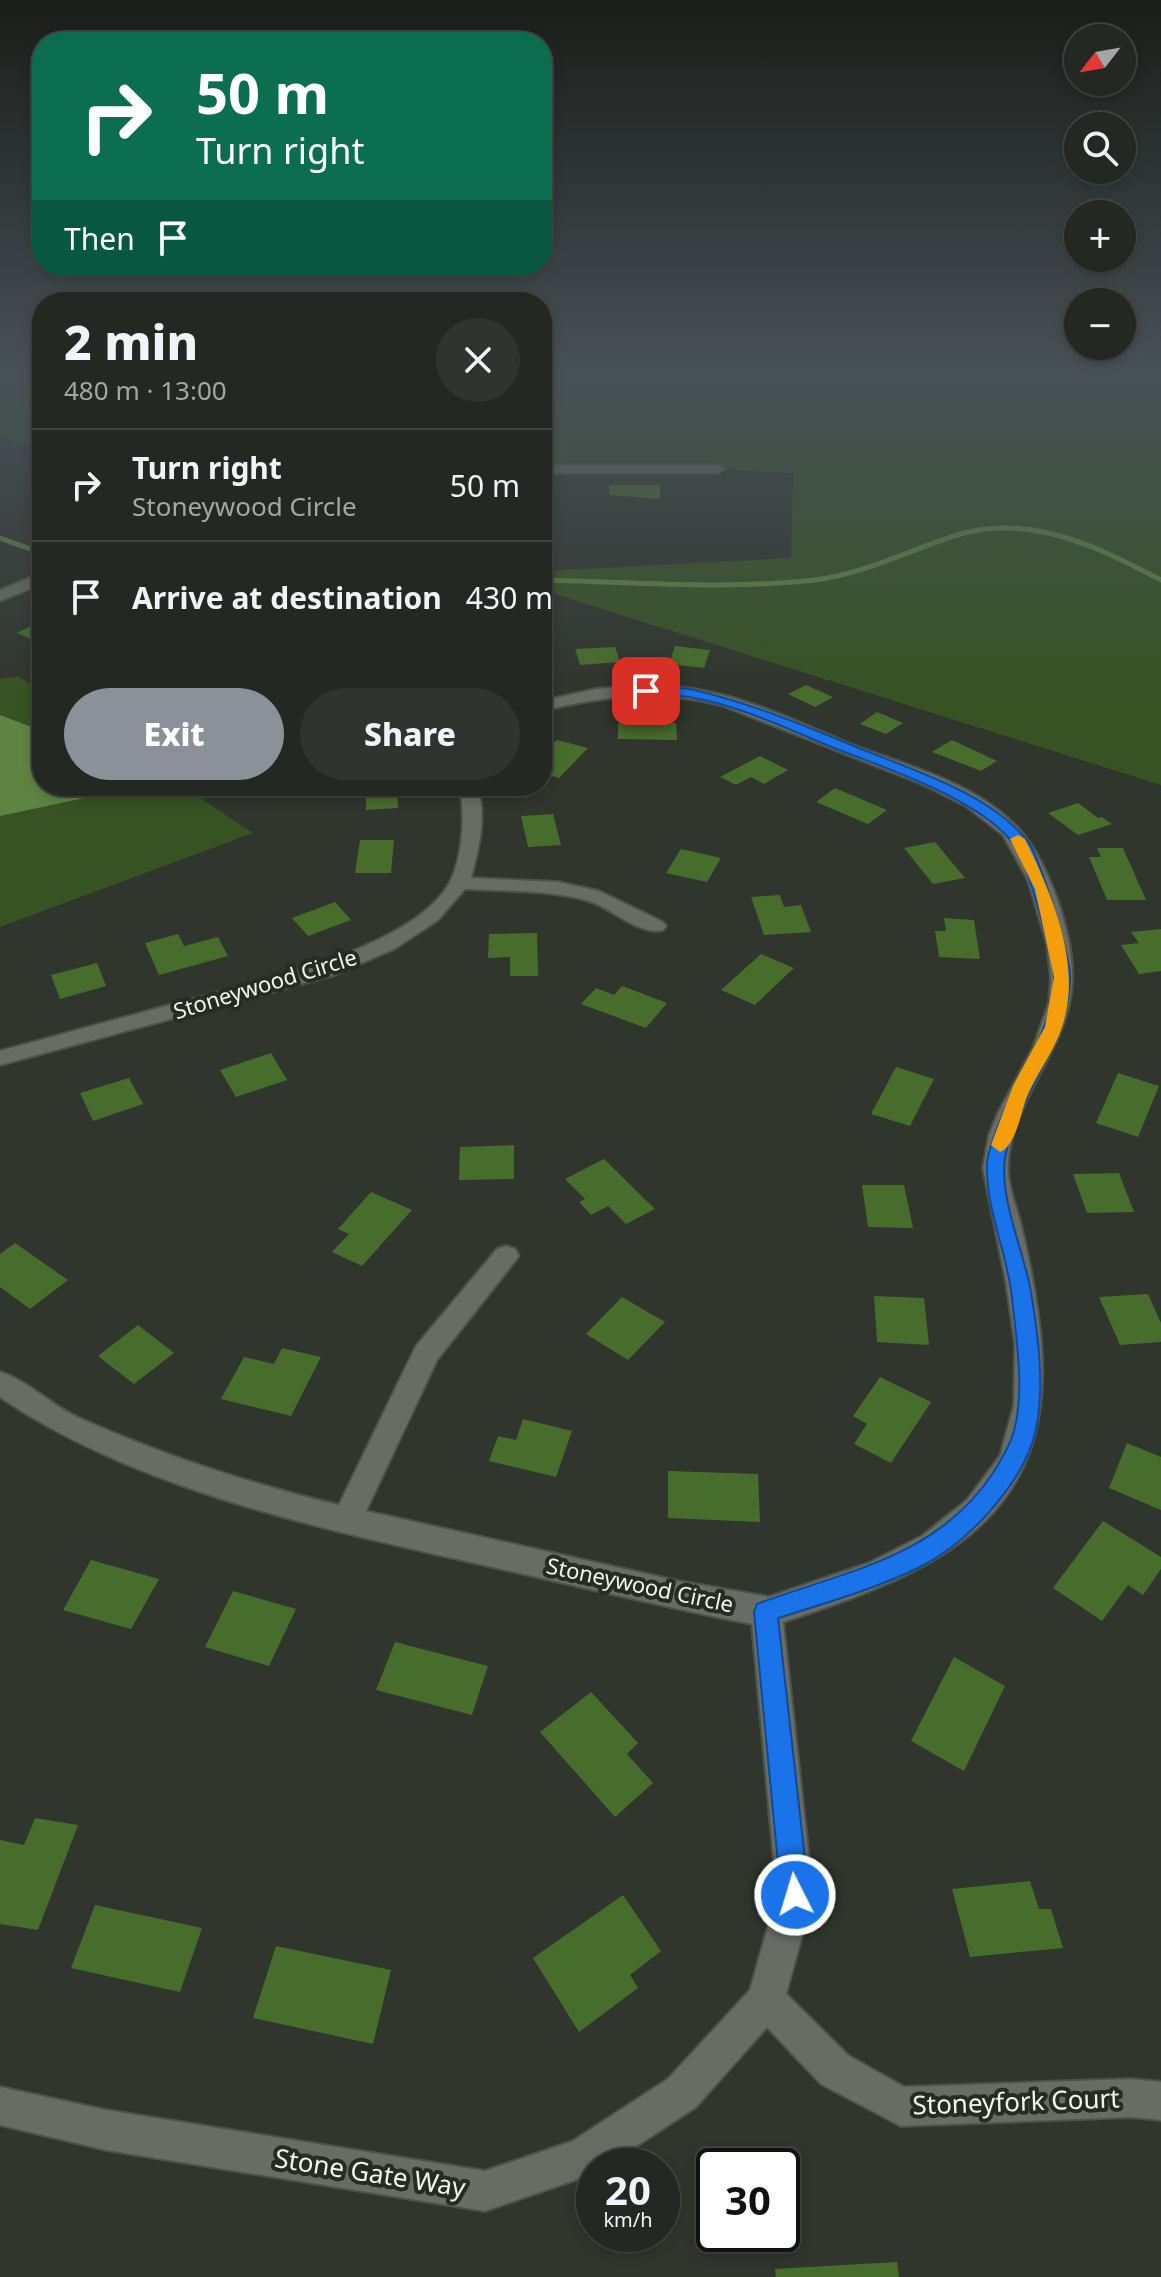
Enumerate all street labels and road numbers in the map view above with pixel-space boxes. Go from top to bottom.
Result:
street label: Stoneywood Circle [169,941,360,1025]
street label: Stoneywood Circle [544,1550,736,1618]
street label: Stoneyfork Court [912,2079,1120,2123]
street label: Stone Gate Way [272,2139,469,2205]

